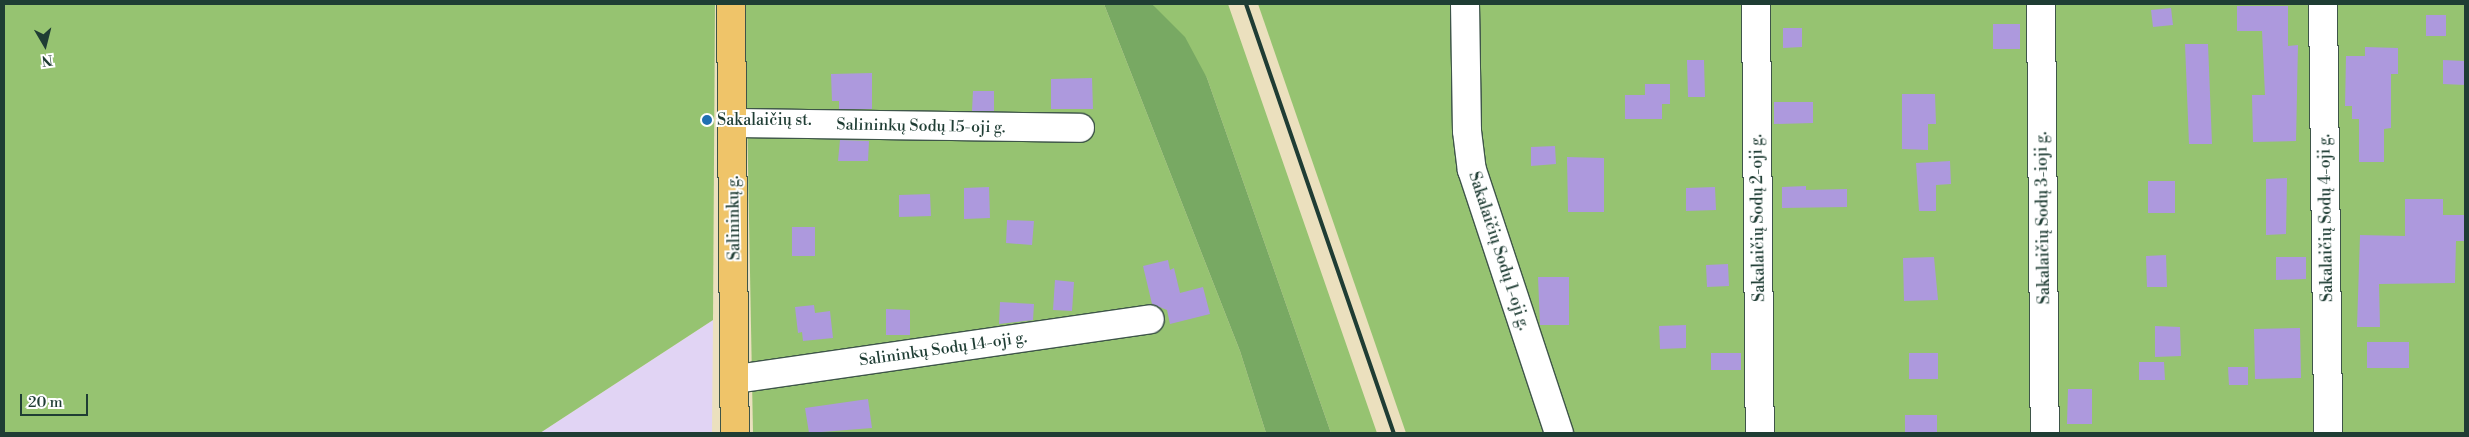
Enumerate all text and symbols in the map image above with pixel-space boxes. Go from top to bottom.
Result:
north arrow [20,20,70,70]
text: N [40,50,54,70]
place label: Sakalaičių st. [717,110,812,130]
marker: Sakalaičių st. [701,114,713,126]
street label: Salininkų Sodų 15-oji g. [836,115,1006,137]
street label: Sakalaičių Sodų 3-ioji g. [2032,131,2054,305]
street label: Sakalaičių Sodų 2-oji g. [1747,134,1769,302]
street label: Sakalaičių Sodų 4-oji g. [2315,134,2337,302]
street label: Sakalaičių Sodų 1-oji g. [1464,169,1534,333]
street label: Salininkų g. [724,176,744,260]
street label: Salininkų Sodų 14-oji g. [858,328,1028,370]
scale bar [22,384,90,416]
text: 20 m [28,393,63,412]

